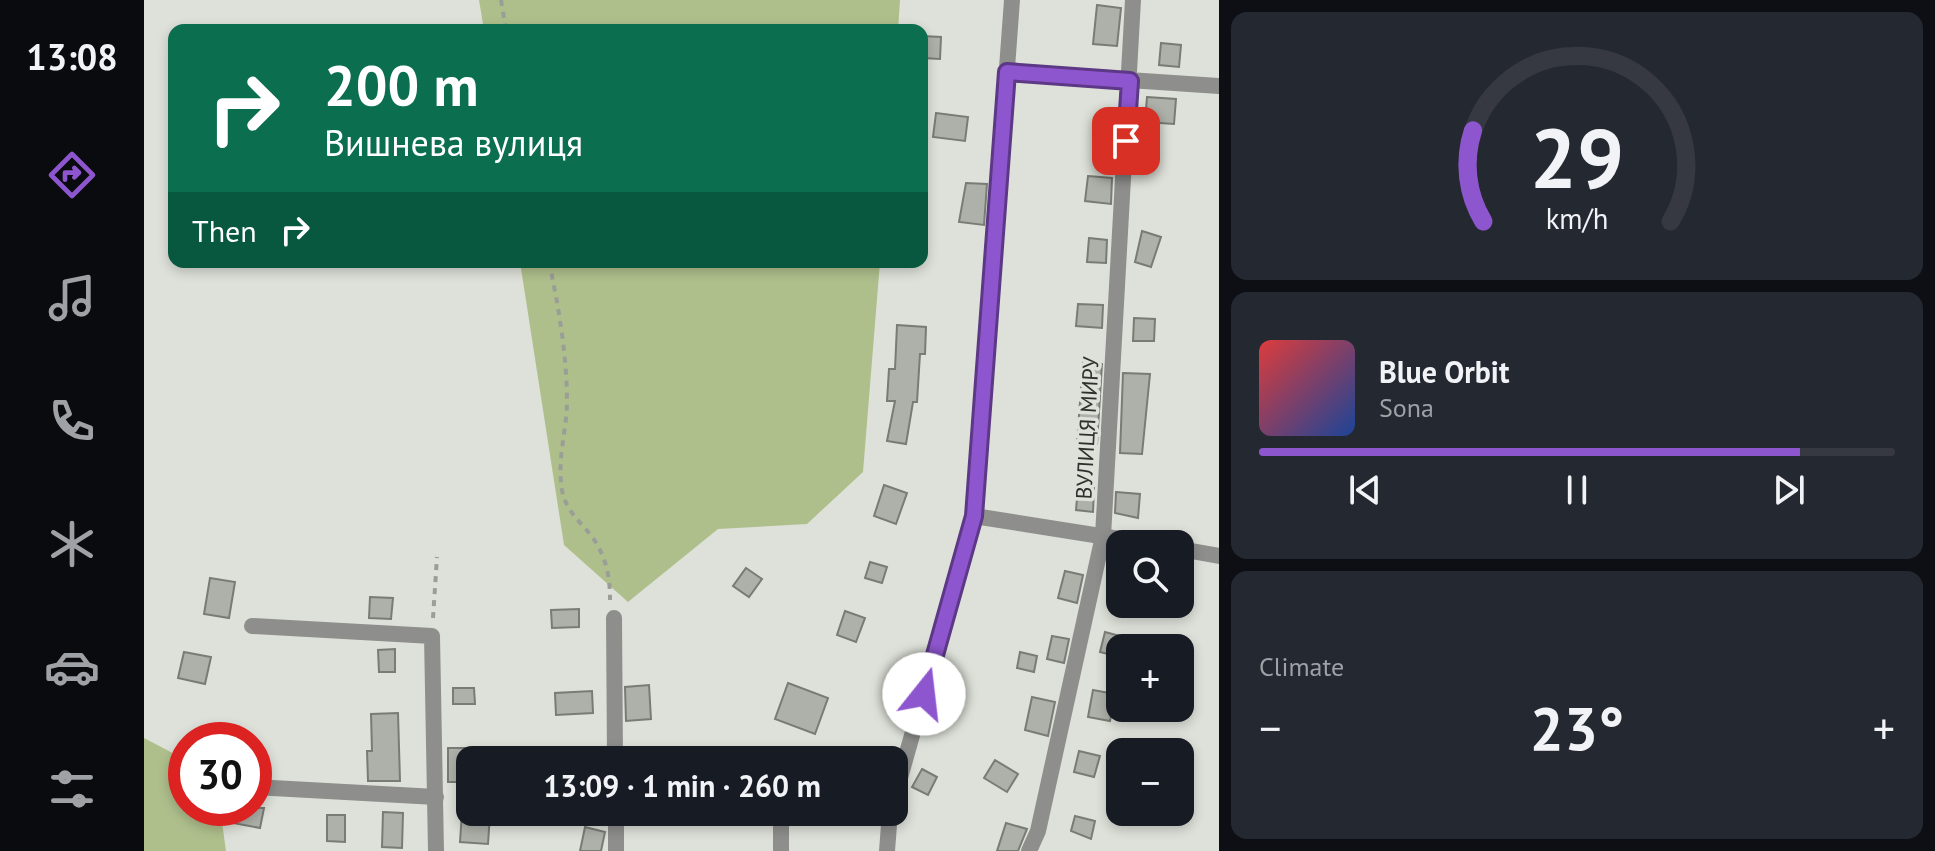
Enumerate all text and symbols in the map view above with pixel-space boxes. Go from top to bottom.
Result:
text: 13:08 [26,33,118,80]
text: 200 m [324,49,479,121]
icon: right [192,56,296,160]
text: 29 [1530,102,1624,210]
pin [1092,107,1160,175]
text: Вишнева вулиця [324,119,583,166]
icon: arrive [1104,119,1148,163]
icon: directions [44,147,100,203]
text: km/h [1546,200,1608,237]
icon: right [273,208,317,252]
text: Then [192,211,257,250]
icon: music [44,270,100,326]
text: Blue Orbit [1379,352,1509,391]
street label: ВУЛИЦЯ МИРУ [1069,355,1105,500]
text: Sona [1379,391,1434,424]
icon: phone [44,393,100,449]
icon: previous [1343,468,1387,512]
icon: pause [1555,468,1599,512]
icon: next [1767,468,1811,512]
icon: climate [44,516,100,572]
map controls [1106,530,1194,826]
button: search [1106,530,1194,618]
button: + [1106,634,1194,722]
icon: car [44,639,100,695]
text: Climate [1259,650,1344,683]
position arrow [882,652,966,736]
text: 23° [1530,689,1624,767]
text: − [1259,699,1281,756]
text: + [1873,699,1895,756]
speed limit sign: 30 [168,722,272,826]
button: − [1106,738,1194,826]
icon: filters [44,761,100,817]
text: 13:09 · 1 min · 260 m [543,766,821,805]

